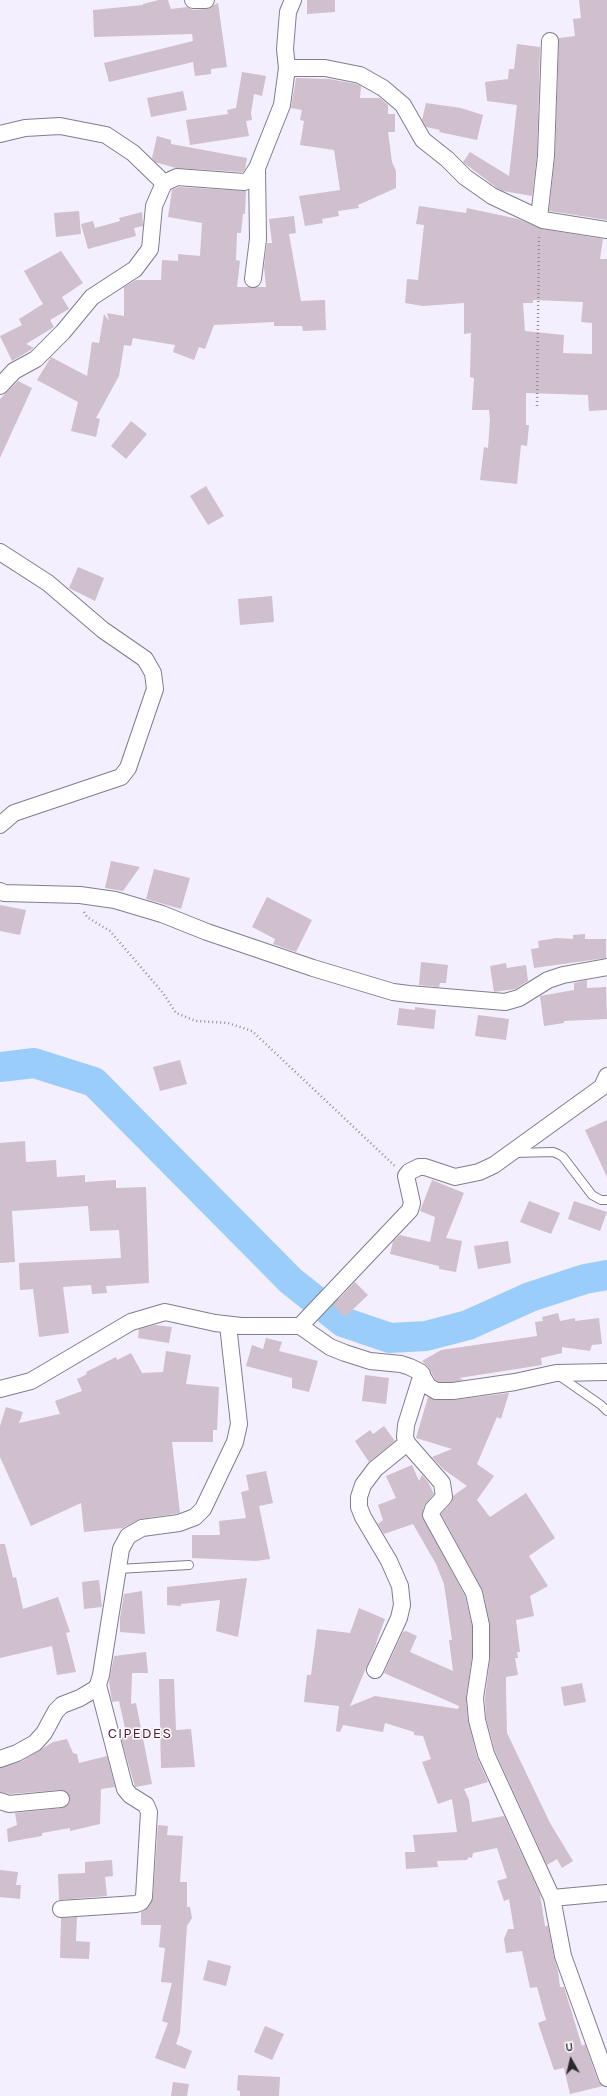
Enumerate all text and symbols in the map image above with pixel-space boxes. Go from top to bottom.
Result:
district label: CIPEDES [108,1725,172,1743]
north arrow [551,2040,591,2080]
text: U [565,2041,574,2055]

